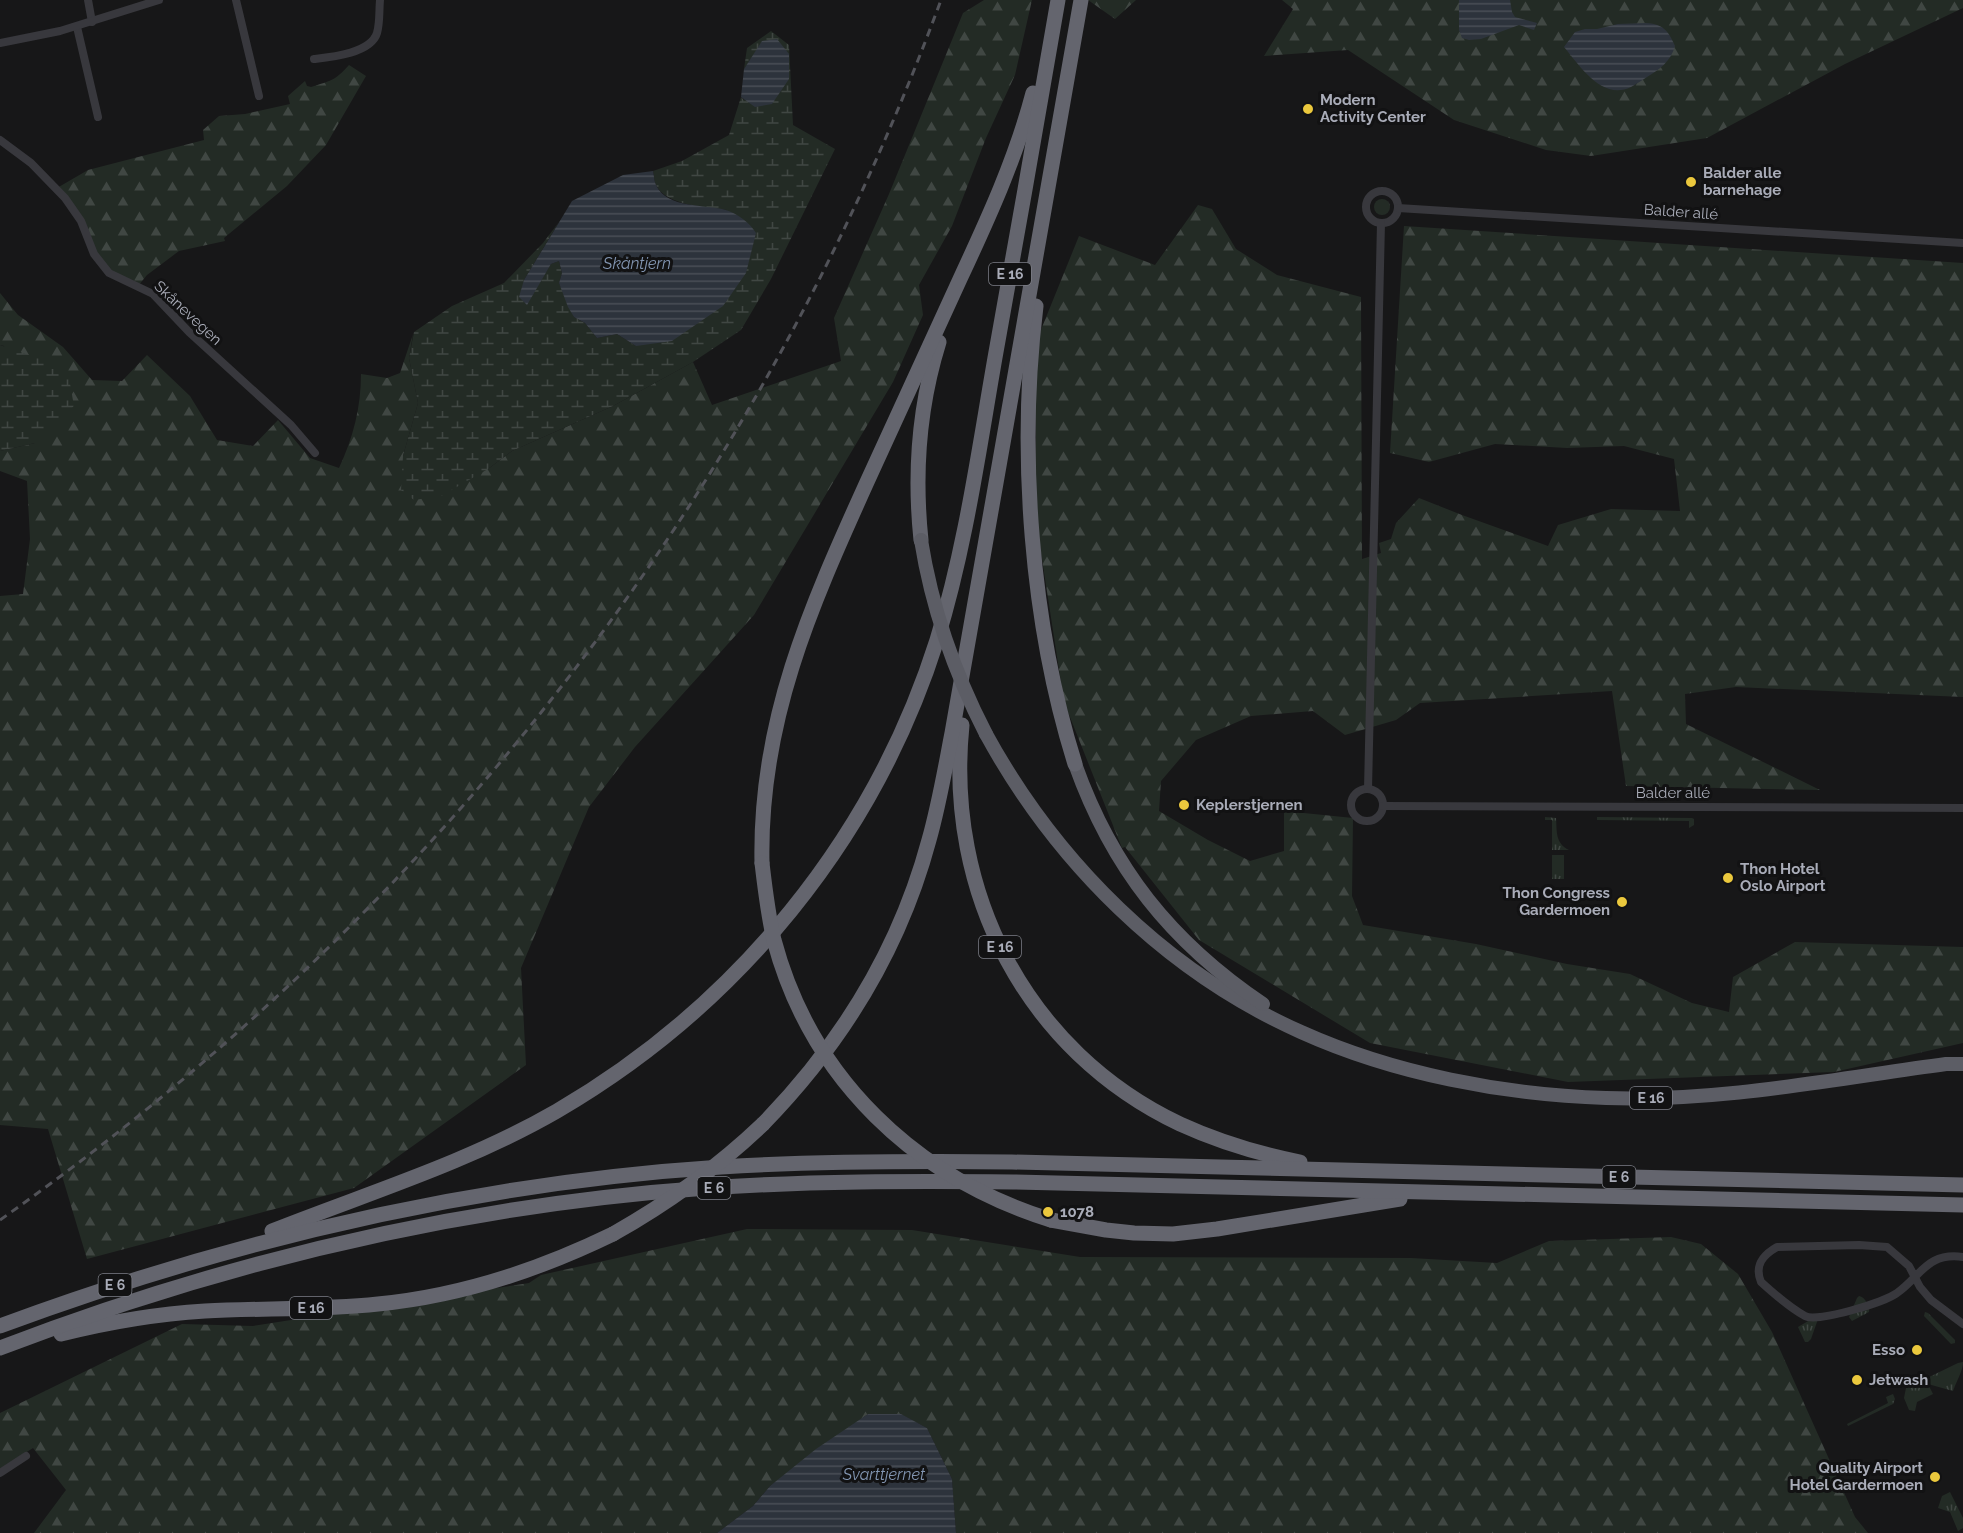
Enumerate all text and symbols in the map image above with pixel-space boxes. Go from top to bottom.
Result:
place label: Modern Activity Center [1320,91,1426,126]
marker: Modern Activity Center [1301,102,1315,116]
place label: Balder alle barnehage [1703,164,1781,199]
marker: Balder alle barnehage [1684,175,1698,189]
street label: Balder allé [1643,200,1719,224]
water label: Skåntjern [602,254,671,273]
road number: E 16 [989,263,1031,285]
street label: Skånevegen [150,277,226,349]
street label: Balder allé [1636,784,1710,802]
place label: Keplerstjernen [1196,796,1303,814]
marker: Keplerstjernen [1177,798,1191,812]
place label: Thon Hotel Oslo Airport [1740,860,1826,895]
marker: Thon Hotel Oslo Airport [1721,871,1735,885]
place label: Thon Congress Gardermoen [1502,884,1610,919]
marker: Thon Congress Gardermoen [1615,895,1629,909]
road number: E 16 [979,936,1021,958]
road number: E 16 [1630,1087,1672,1109]
road number: E 6 [1602,1166,1636,1188]
road number: E 6 [698,1177,730,1199]
place label: 1078 [1060,1203,1094,1221]
marker: 1078 [1041,1205,1055,1219]
road number: E 6 [98,1274,132,1296]
road number: E 16 [290,1297,332,1319]
place label: Esso [1872,1341,1905,1359]
marker: Esso [1910,1343,1924,1357]
place label: Jetwash [1869,1371,1928,1389]
marker: Jetwash [1850,1373,1864,1387]
place label: Quality Airport Hotel Gardermoen [1790,1459,1923,1494]
water label: Svarttjernet [842,1465,926,1484]
marker: Quality Airport Hotel Gardermoen [1928,1470,1942,1484]

